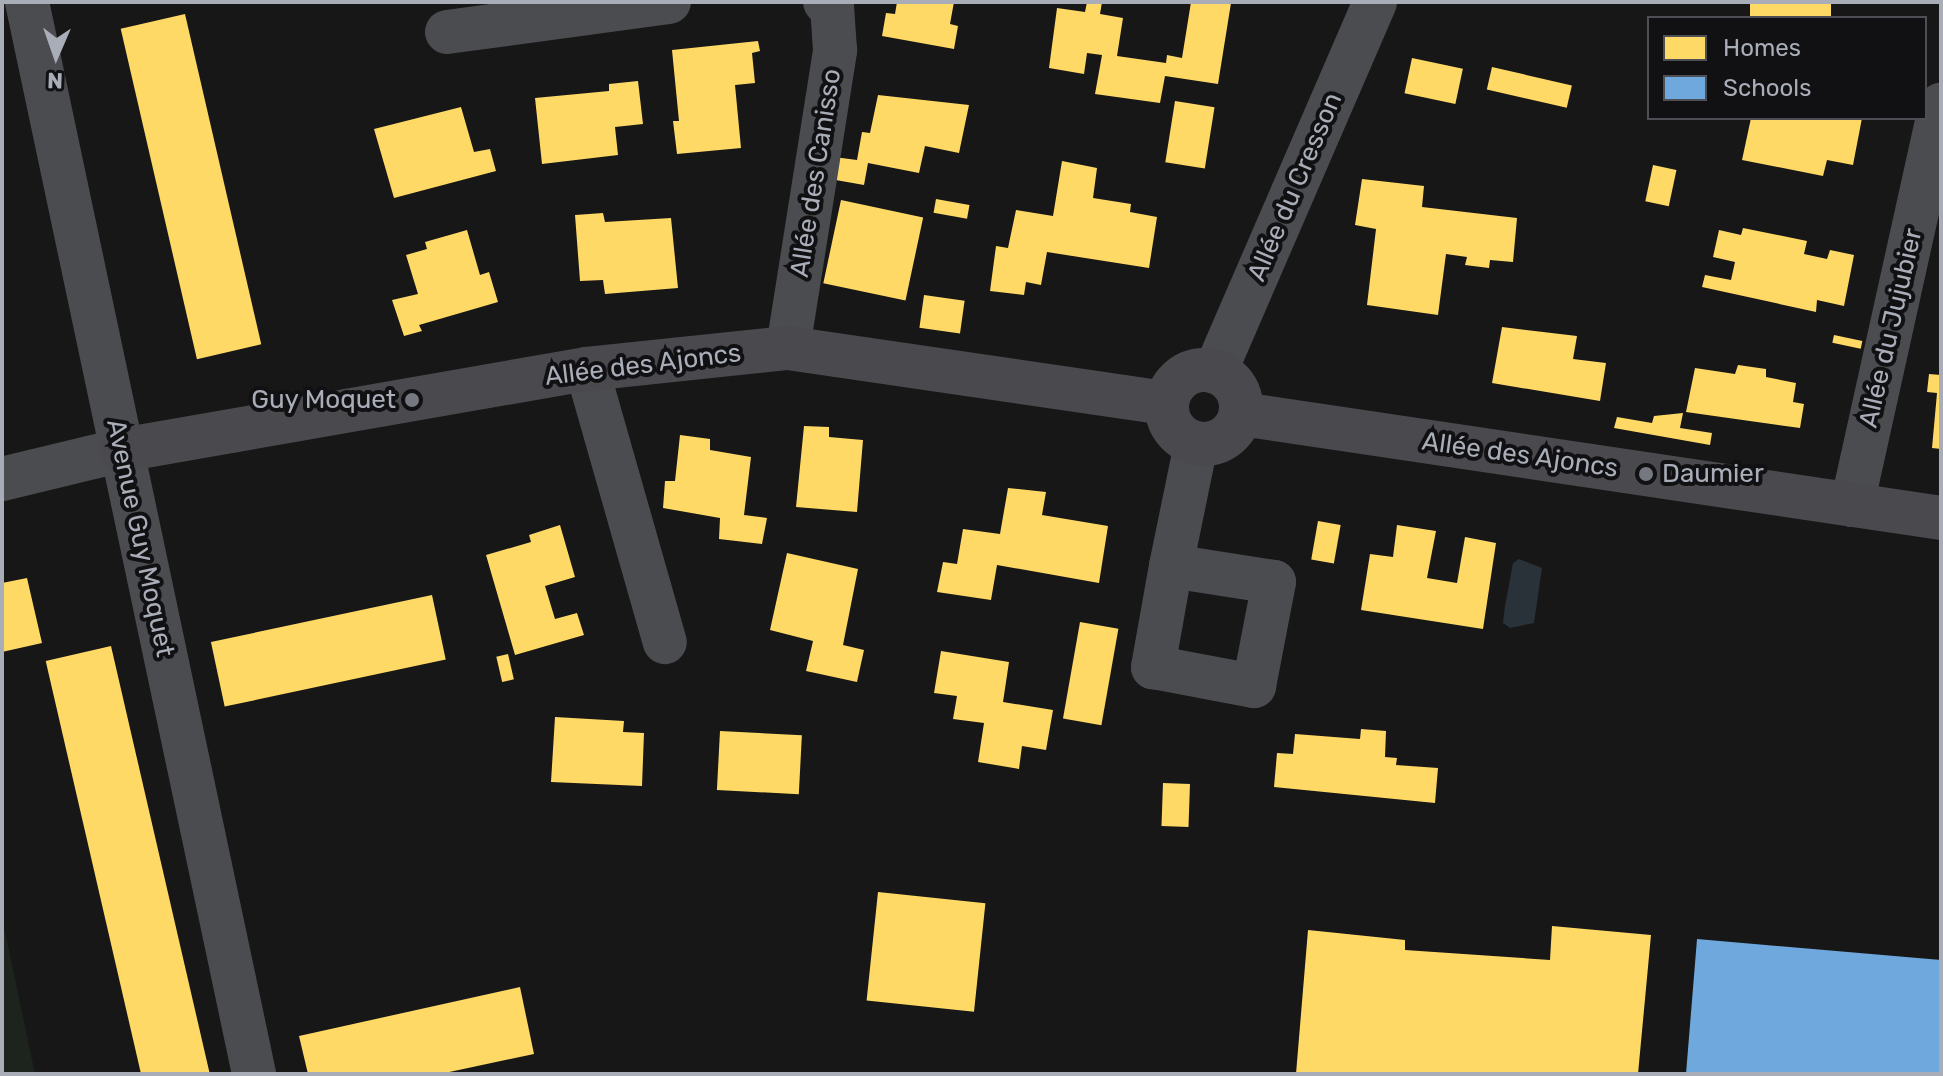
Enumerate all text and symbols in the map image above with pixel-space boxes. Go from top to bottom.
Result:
north arrow [16,16,96,96]
legend [1647,16,1927,120]
text: Homes [1723,34,1801,62]
text: N [47,67,64,94]
street label: Allée des Canisso [784,67,848,279]
text: Schools [1723,74,1811,102]
street label: Allée du Cresson [1241,88,1349,286]
street label: Allée du Jujubier [1853,225,1929,431]
street label: Allée des Ajoncs [543,337,743,393]
place label: Guy Moquet [251,384,396,416]
marker: Guy Moquet [403,391,421,409]
street label: Avenue Guy Moquet [99,416,181,660]
street label: Allée des Ajoncs [1420,426,1620,484]
place label: Daumier [1662,458,1764,490]
marker: Daumier [1637,465,1655,483]

